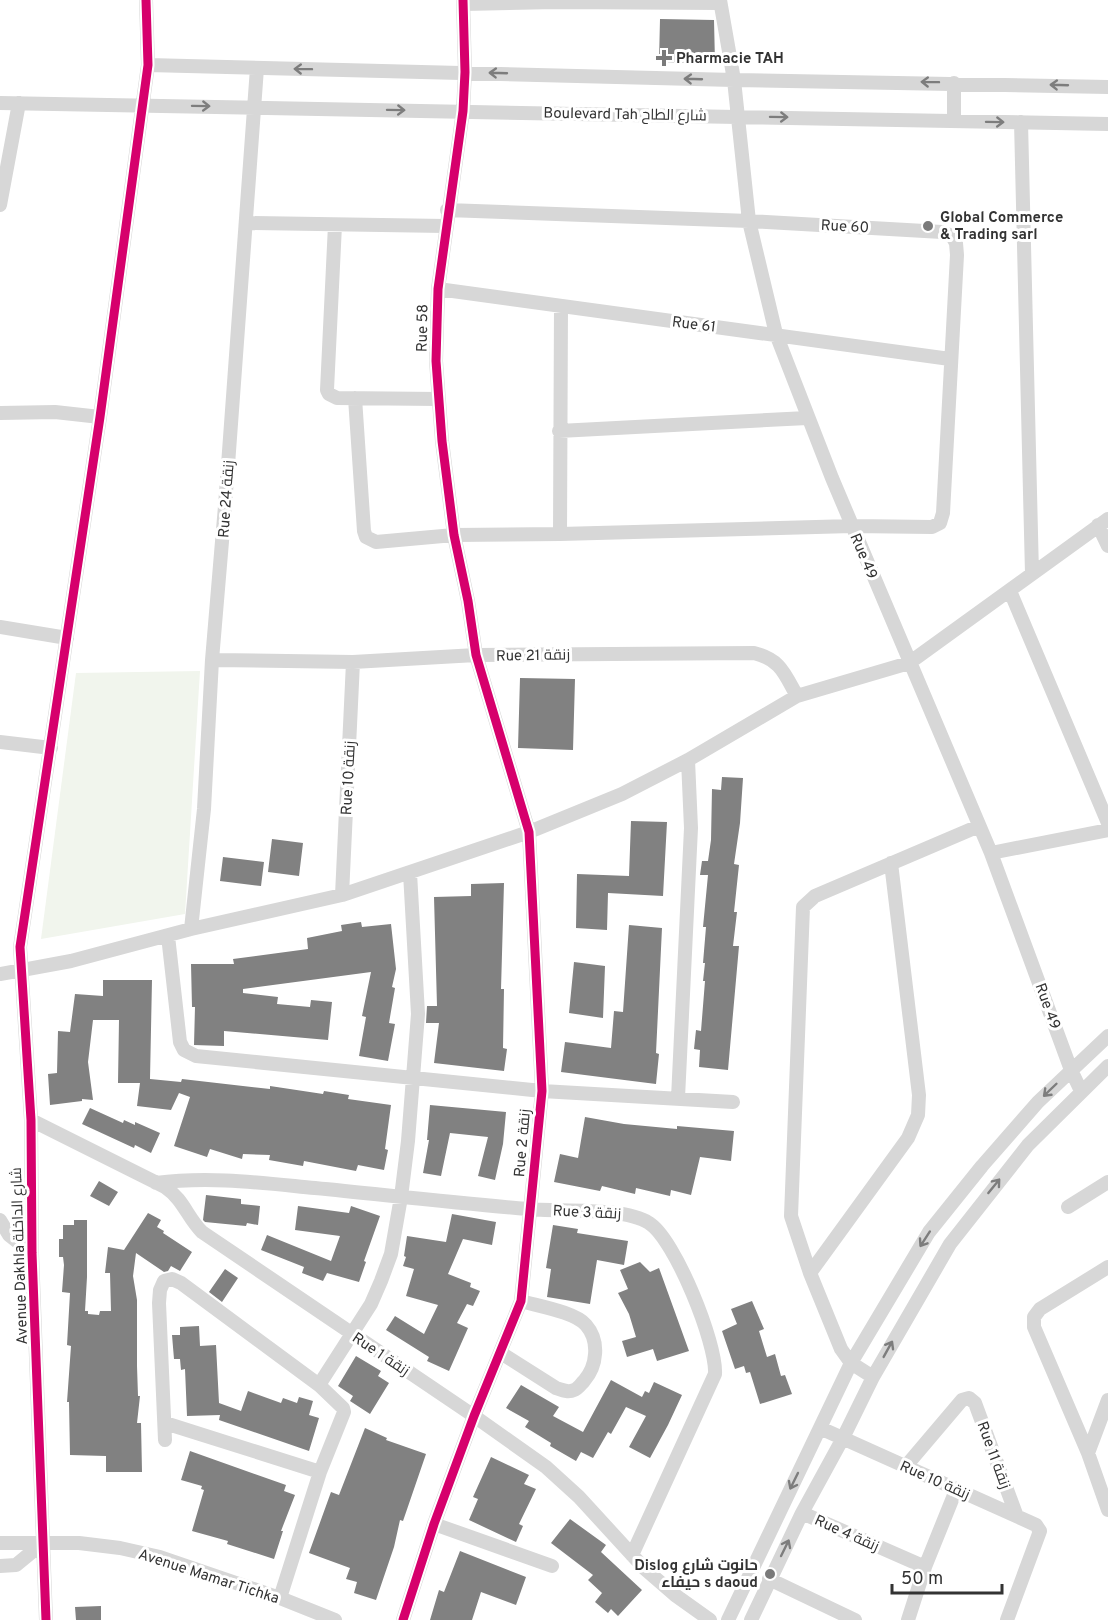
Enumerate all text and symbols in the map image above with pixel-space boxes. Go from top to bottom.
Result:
place label: Pharmacie TAH [676,50,784,69]
marker: Pharmacie TAH [657,51,671,65]
one-way arrow [294,63,314,74]
one-way arrow [489,68,509,79]
one-way arrow [684,73,704,85]
one-way arrow [921,77,941,88]
one-way arrow [1049,80,1069,91]
one-way arrow [190,100,210,112]
one-way arrow [385,104,405,115]
street label: Boulevard Tah شارع الطاح [543,105,707,126]
one-way arrow [769,111,789,123]
one-way arrow [985,116,1005,127]
place label: Global Commerce & Trading sarl [940,209,1063,245]
street label: Rue 60 [820,217,870,238]
marker: Global Commerce & Trading sarl [921,219,935,233]
street label: Rue 58 [414,304,433,352]
street label: Rue 61 [671,313,717,338]
street label: Rue 24 زنقة [215,460,240,539]
street label: Rue 49 [845,531,881,582]
street label: Rue 21 زنقة [496,646,570,667]
street label: Rue 10 زنقة [338,740,361,816]
street label: Rue 49 [1029,981,1064,1032]
one-way arrow [1043,1083,1058,1098]
street label: Rue 2 زنقة [511,1108,536,1178]
street label: Avenue Dakhla شارع الداخلة [8,1167,33,1345]
one-way arrow [988,1178,1001,1194]
street label: Rue 3 زنقة [552,1202,622,1225]
one-way arrow [918,1230,930,1247]
street label: Rue 1 زنقة [348,1329,412,1381]
one-way arrow [883,1340,894,1358]
street label: Rue 11 زنقة [972,1419,1014,1492]
street label: Rue 10 زنقة [896,1458,972,1505]
one-way arrow [788,1472,800,1490]
street label: Rue 4 زنقة [811,1512,882,1557]
one-way arrow [779,1540,791,1558]
street label: Avenue Mamar Tichka [136,1546,281,1609]
place label: Dislog حانوت شارع حيفاء s daoud [634,1557,758,1593]
scale bar [892,1557,1002,1595]
marker: Dislog حانوت شارع حيفاء s daoud [763,1567,777,1581]
text: 50 m [901,1568,943,1591]

